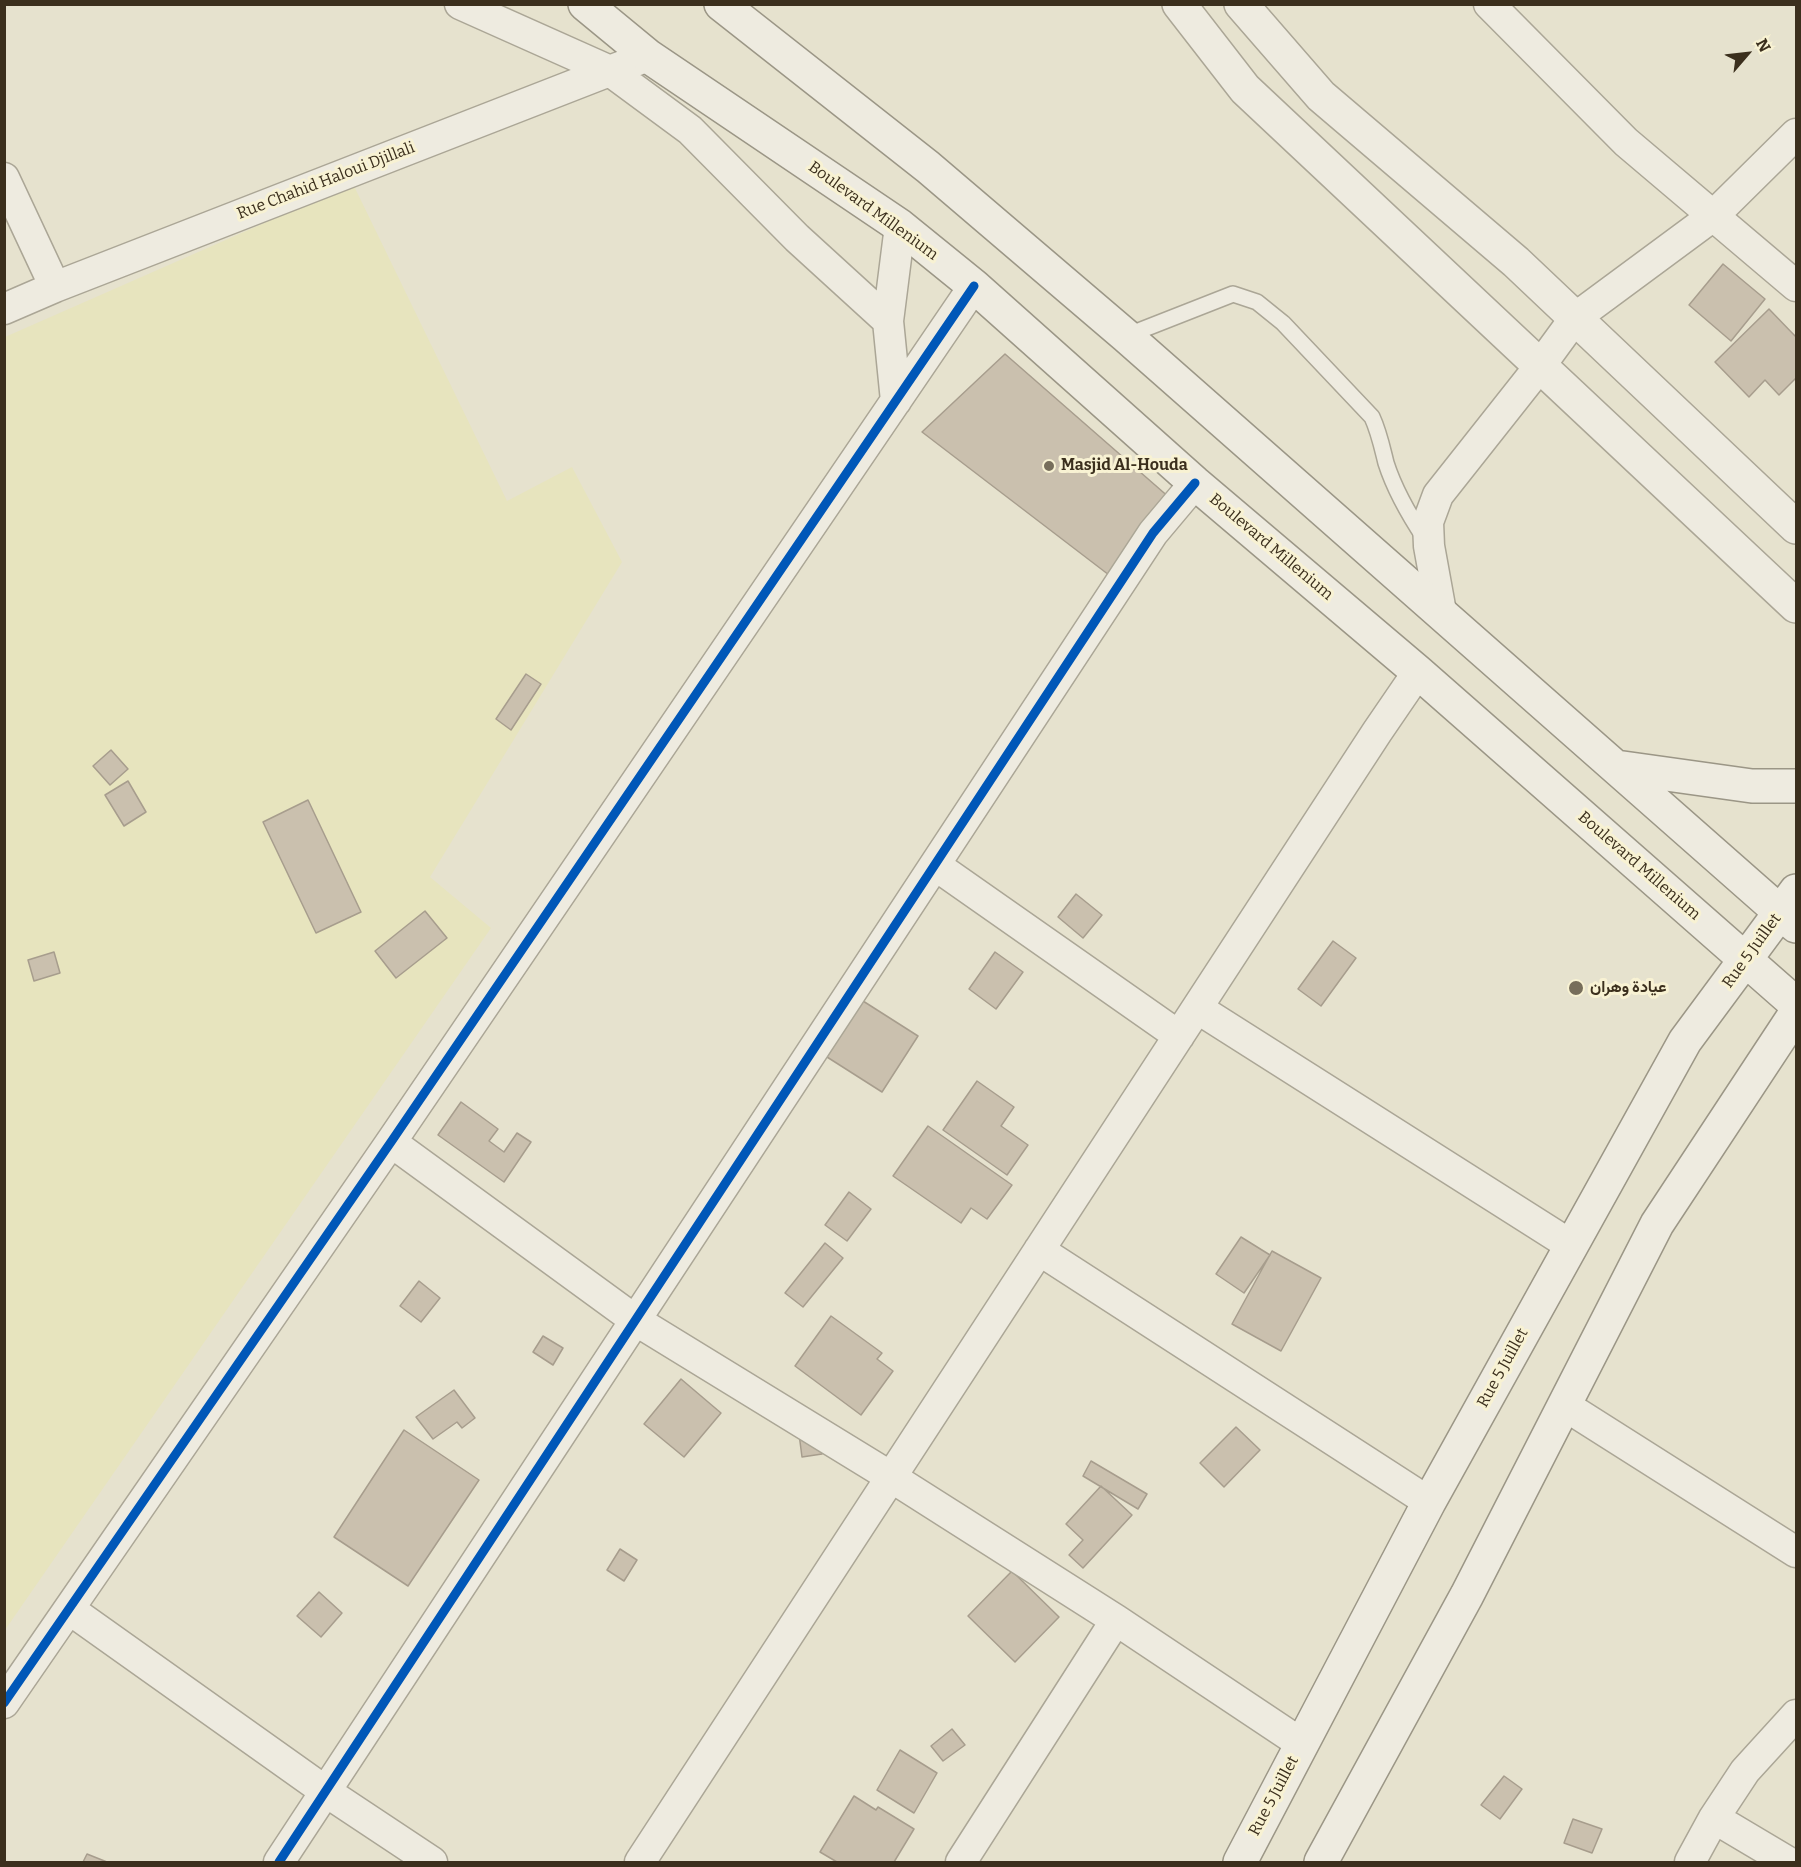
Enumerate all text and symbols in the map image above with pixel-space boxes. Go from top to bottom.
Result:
north arrow [1717,24,1777,84]
text: N [1752,35,1775,55]
street label: Rue Chahid Haloui Djillali [234,138,418,224]
street label: Boulevard Millenium [804,157,942,265]
place label: Masjid Al-Houda [1061,456,1188,476]
marker: Masjid Al-Houda [1042,459,1056,473]
street label: Boulevard Millenium [1205,490,1337,604]
street label: Boulevard Millenium [1574,808,1704,924]
street label: Rue 5 Juillet [1719,910,1785,992]
place label: عيادة وهران [1590,978,1667,998]
marker: عيادة وهران [1567,979,1585,997]
street label: Rue 5 Juillet [1473,1325,1533,1411]
street label: Rue 5 Juillet [1245,1753,1303,1839]

